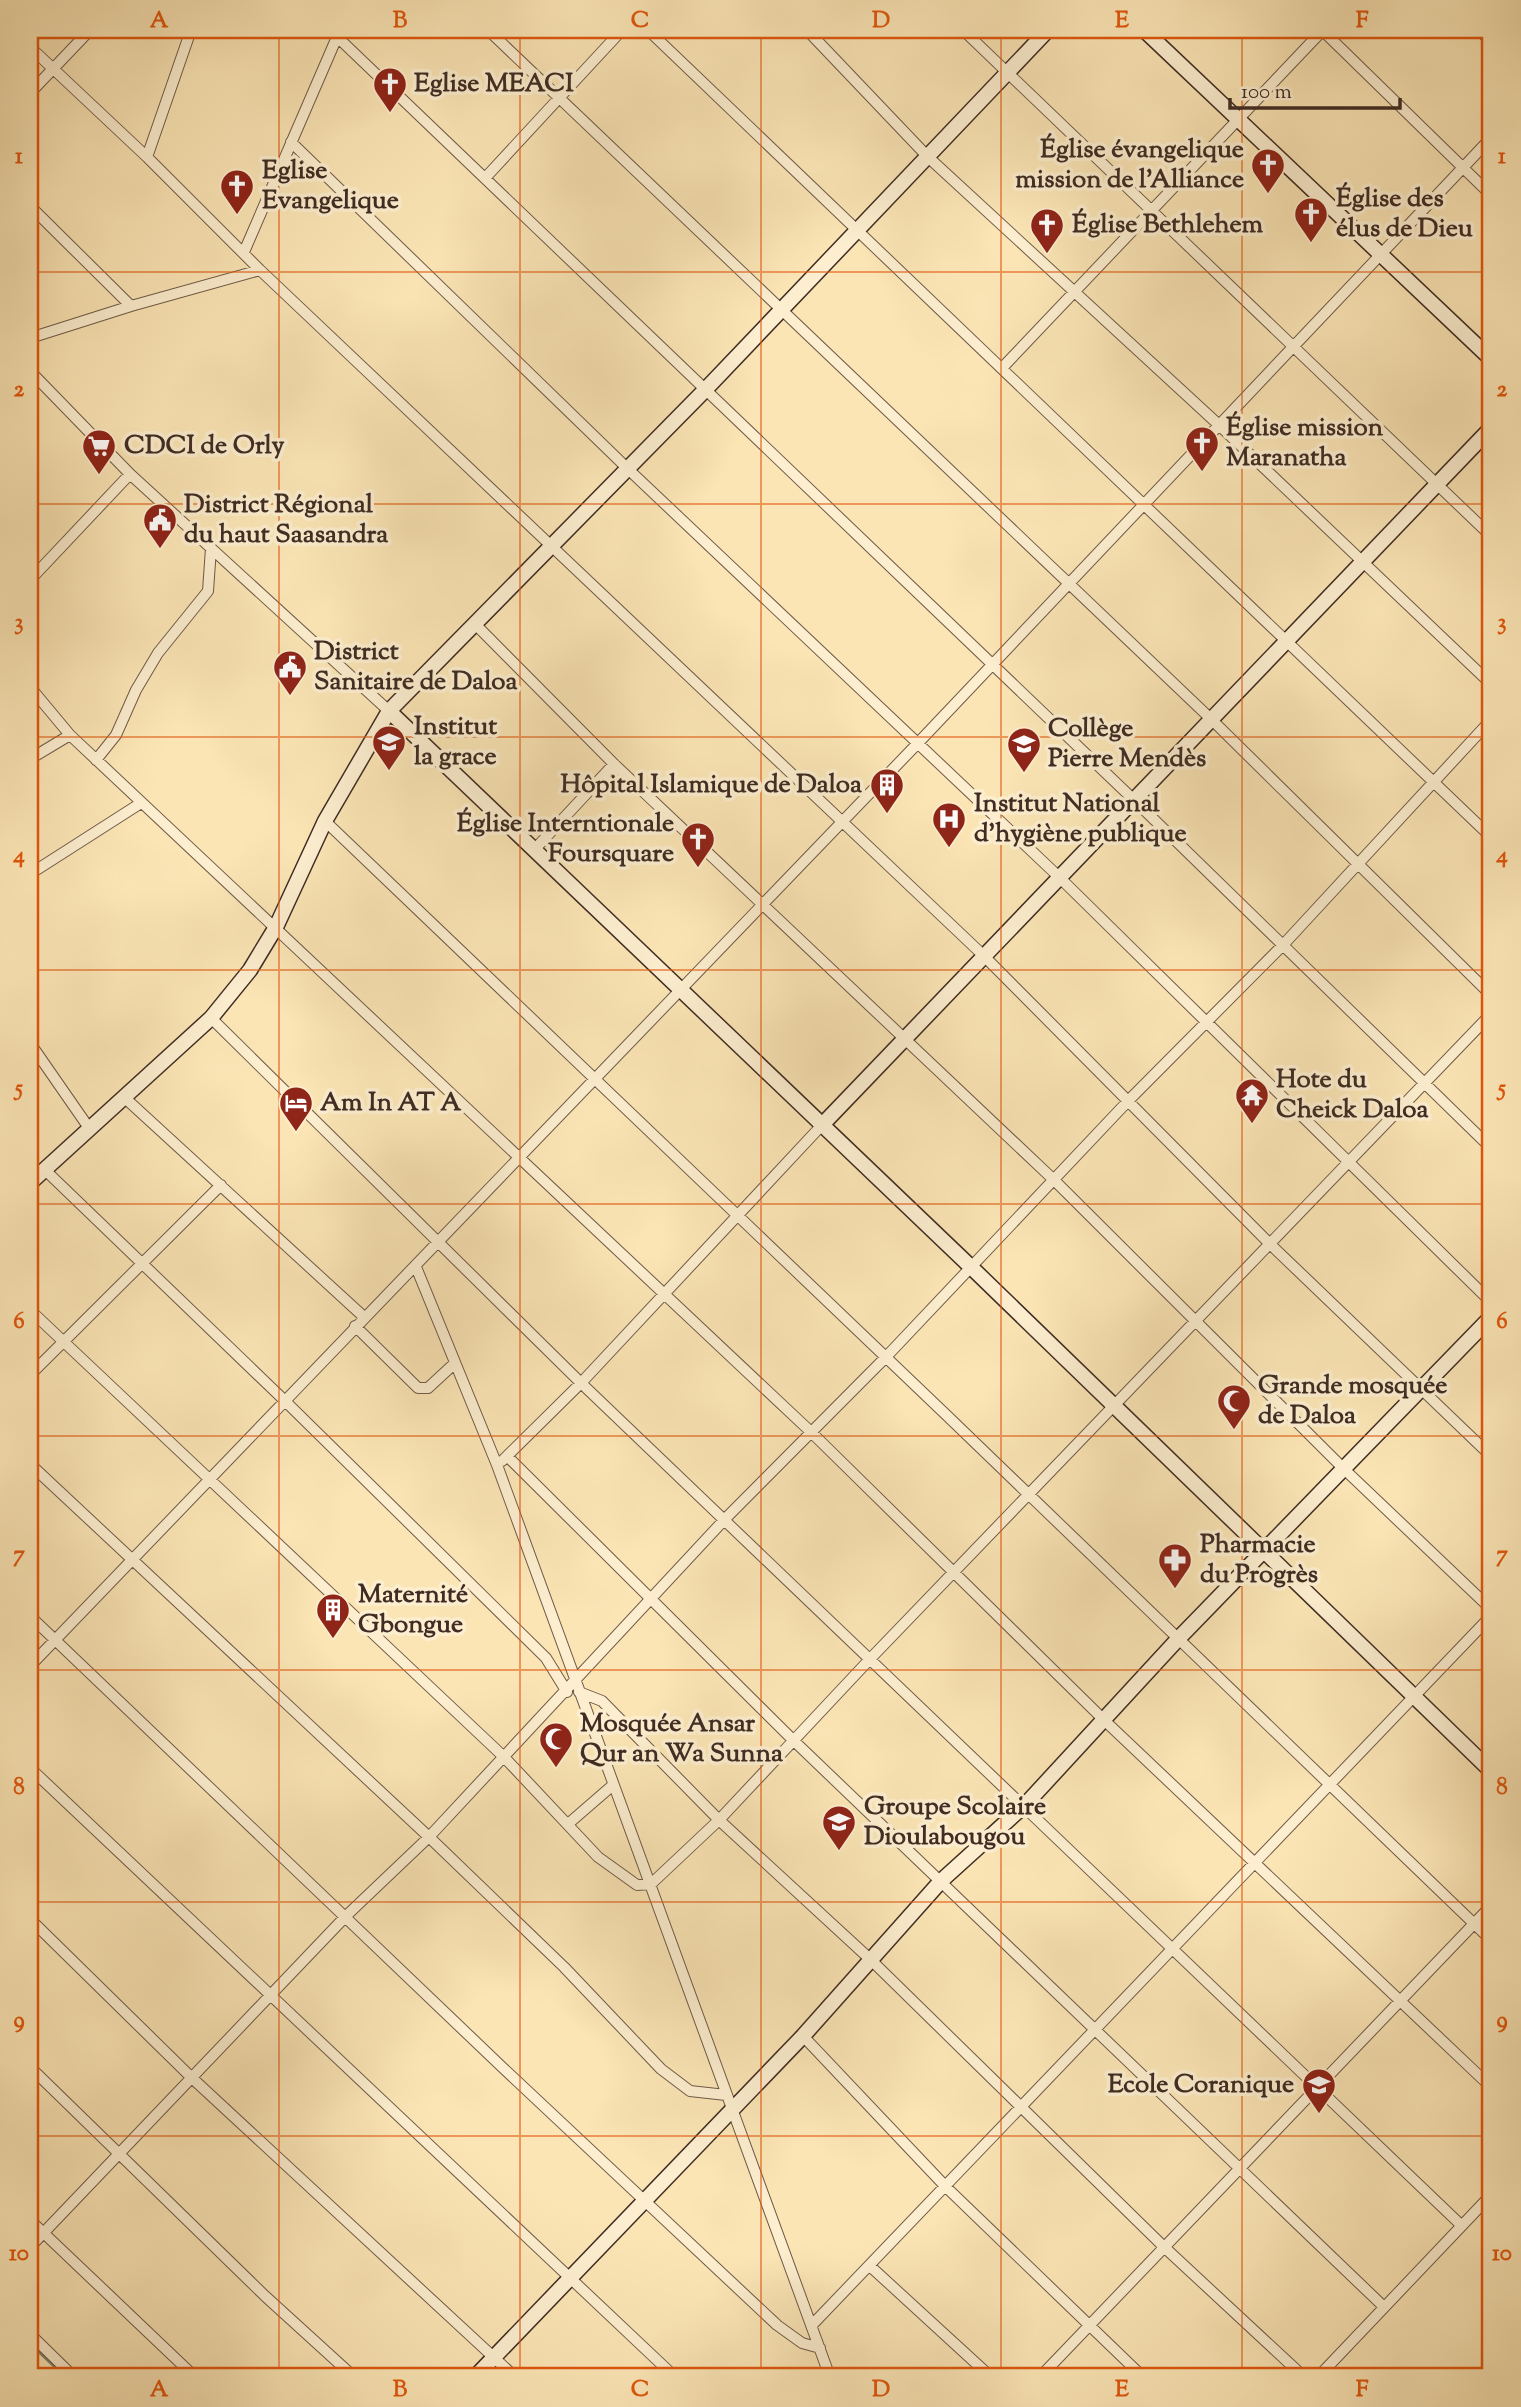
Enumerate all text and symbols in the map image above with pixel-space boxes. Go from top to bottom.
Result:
text: A [150,5,169,38]
text: B [393,5,408,38]
text: C [631,5,649,38]
text: D [872,5,890,38]
text: E [1115,5,1129,38]
text: F [1356,5,1369,38]
church icon: Eglise MEACI [371,65,409,114]
place label: Eglise MEACI [414,66,574,103]
scale bar [1230,66,1400,110]
text: 100 m [1241,78,1292,108]
place label: Église évangelique mission de l'Alliance [1015,132,1244,199]
text: 1 [15,141,23,174]
text: 1 [1498,141,1506,174]
church icon: Église évangelique mission de l'Alliance [1249,146,1287,195]
place label: Eglise Evangelique [262,153,399,220]
church icon: Eglise Evangelique [218,167,256,216]
place label: Église des élus de Dieu [1336,181,1473,248]
church icon: Église des élus de Dieu [1292,195,1330,244]
church icon: Église Bethlehem [1028,206,1066,255]
place label: Église Bethlehem [1072,207,1264,244]
text: 2 [14,374,25,407]
text: 2 [1497,374,1508,407]
place label: Église mission Maranatha [1226,410,1384,477]
church icon: Église mission Maranatha [1183,424,1221,473]
supermarket icon: CDCI de Orly [80,427,118,476]
place label: CDCI de Orly [124,428,284,465]
place label: District Régional du haut Saasandra [184,487,388,554]
public building icon: District Régional du haut Saasandra [141,501,179,550]
text: 3 [14,607,24,640]
text: 3 [1497,607,1507,640]
place label: District Sanitaire de Daloa [314,634,518,701]
public building icon: District Sanitaire de Daloa [271,648,309,697]
place label: Institut la grace [414,709,497,776]
place label: Collège Pierre Mendès [1048,711,1206,778]
school or university icon: Institut la grace [370,723,408,772]
school or university icon: Collège Pierre Mendès [1005,725,1043,774]
building icon: Hôpital Islamique de Daloa [868,766,906,815]
place label: Hôpital Islamique de Daloa [561,767,862,804]
place label: Institut National d'hygiène publique [974,786,1187,853]
hospital icon: Institut National d'hygiène publique [930,800,968,849]
place label: Église Interntionale Foursquare [457,806,674,873]
church icon: Église Interntionale Foursquare [679,820,717,869]
text: 4 [12,840,25,873]
text: 4 [1495,840,1508,873]
place label: Hote du Cheick Daloa [1276,1062,1428,1129]
text: 5 [13,1073,23,1106]
text: 5 [1496,1073,1506,1106]
temple icon: Hote du Cheick Daloa [1233,1076,1271,1125]
hotel icon: Am In AT A [277,1084,315,1133]
place label: Am In AT A [320,1085,462,1122]
text: 6 [13,1306,25,1339]
text: 6 [1496,1306,1508,1339]
place label: Grande mosquée de Daloa [1258,1368,1447,1435]
mosque icon: Grande mosquée de Daloa [1215,1382,1253,1431]
place label: Pharmacie du Progrès [1200,1527,1318,1594]
text: 7 [13,1539,25,1572]
text: 7 [1496,1539,1508,1572]
pharmacy icon: Pharmacie du Progrès [1156,1541,1194,1590]
place label: Maternité Gbongue [358,1577,468,1644]
building icon: Maternité Gbongue [314,1591,352,1640]
place label: Mosquée Ansar Qur an Wa Sunna [580,1706,783,1773]
mosque icon: Mosquée Ansar Qur an Wa Sunna [537,1720,575,1769]
text: 8 [13,1772,25,1805]
text: 8 [1496,1772,1508,1805]
place label: Groupe Scolaire Dioulabougou [864,1789,1046,1856]
school or university icon: Groupe Scolaire Dioulabougou [820,1803,858,1852]
text: 9 [13,2005,25,2038]
text: 9 [1496,2005,1508,2038]
school or university icon: Ecole Coranique [1300,2066,1338,2115]
place label: Ecole Coranique [1108,2067,1294,2104]
text: 10 [9,2238,29,2271]
text: 10 [1492,2238,1512,2271]
text: A [150,2374,169,2407]
text: B [393,2374,408,2407]
text: C [631,2374,649,2407]
text: D [872,2374,890,2407]
text: E [1115,2374,1129,2407]
text: F [1356,2374,1369,2407]

